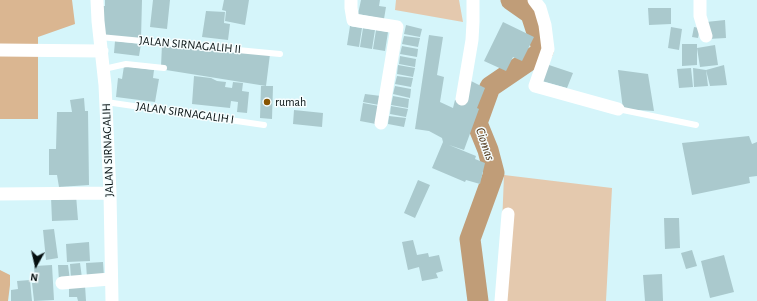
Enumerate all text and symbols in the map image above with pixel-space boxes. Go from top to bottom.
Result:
street label: JALAN SIRNAGALIH II [138,33,242,57]
place label: rumah [275,95,306,109]
marker: rumah [262,97,272,107]
street label: JALAN SIRNAGALIH I [135,99,235,127]
street label: JALAN SIRNAGALIH [99,103,117,197]
water label: Ciomas [472,125,498,163]
north arrow [16,245,56,285]
text: N [30,271,39,283]

